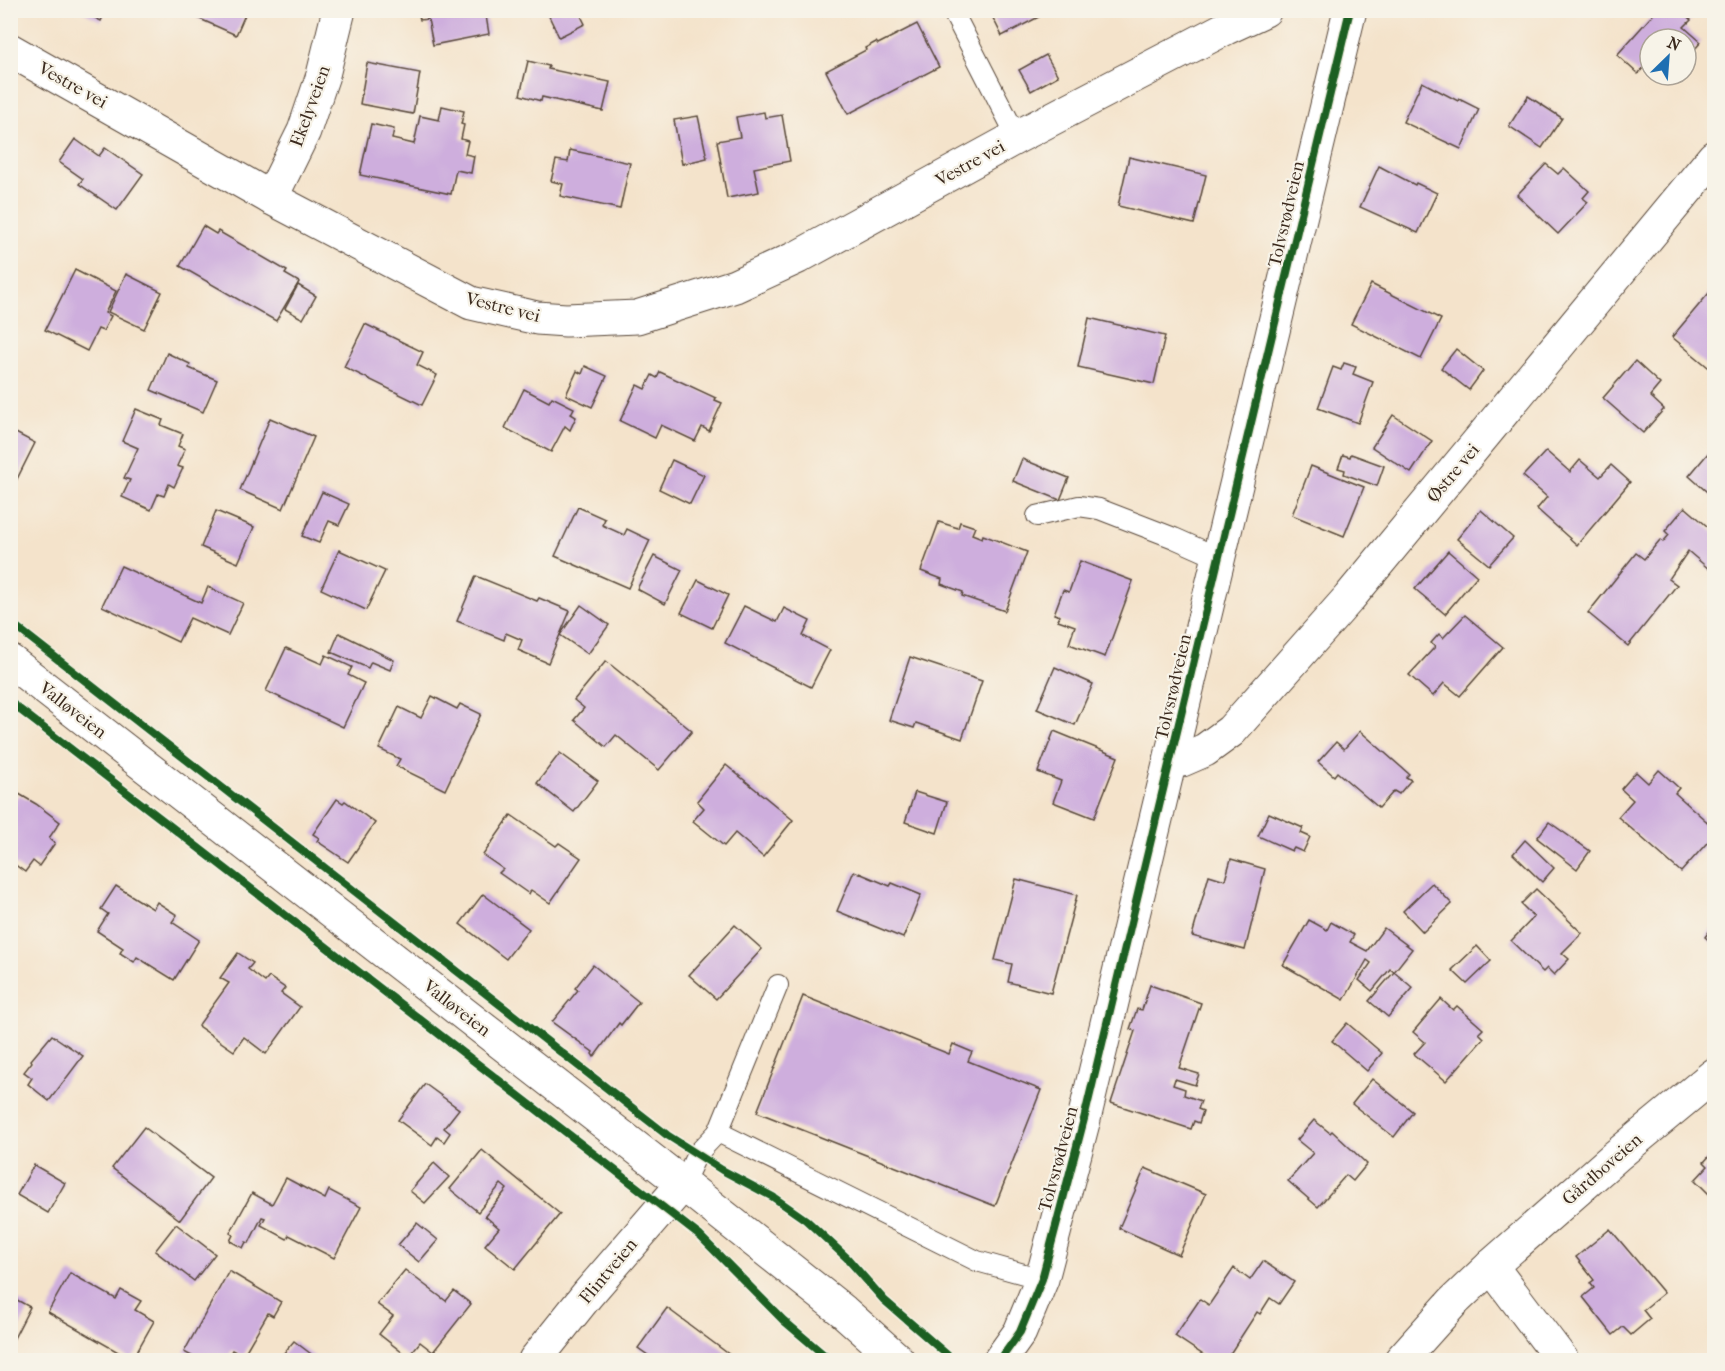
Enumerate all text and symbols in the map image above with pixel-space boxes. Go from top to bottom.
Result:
north arrow [1638,27,1698,87]
text: N [1665,33,1684,55]
street label: Vestre vei [34,57,112,113]
street label: Ekelyveien [286,62,335,150]
street label: Vestre vei [931,136,1009,191]
street label: Tolvsrødveien [1264,158,1309,269]
street label: Vestre vei [463,288,543,327]
street label: Østre vei [1423,439,1485,507]
street label: Tolvsrødveien [1151,631,1196,742]
street label: Valløveien [34,677,111,744]
street label: Valløveien [418,975,495,1042]
street label: Tolvsrødveien [1034,1104,1083,1214]
street label: Gårdboveien [1558,1129,1647,1210]
street label: Flintveien [575,1234,642,1308]

